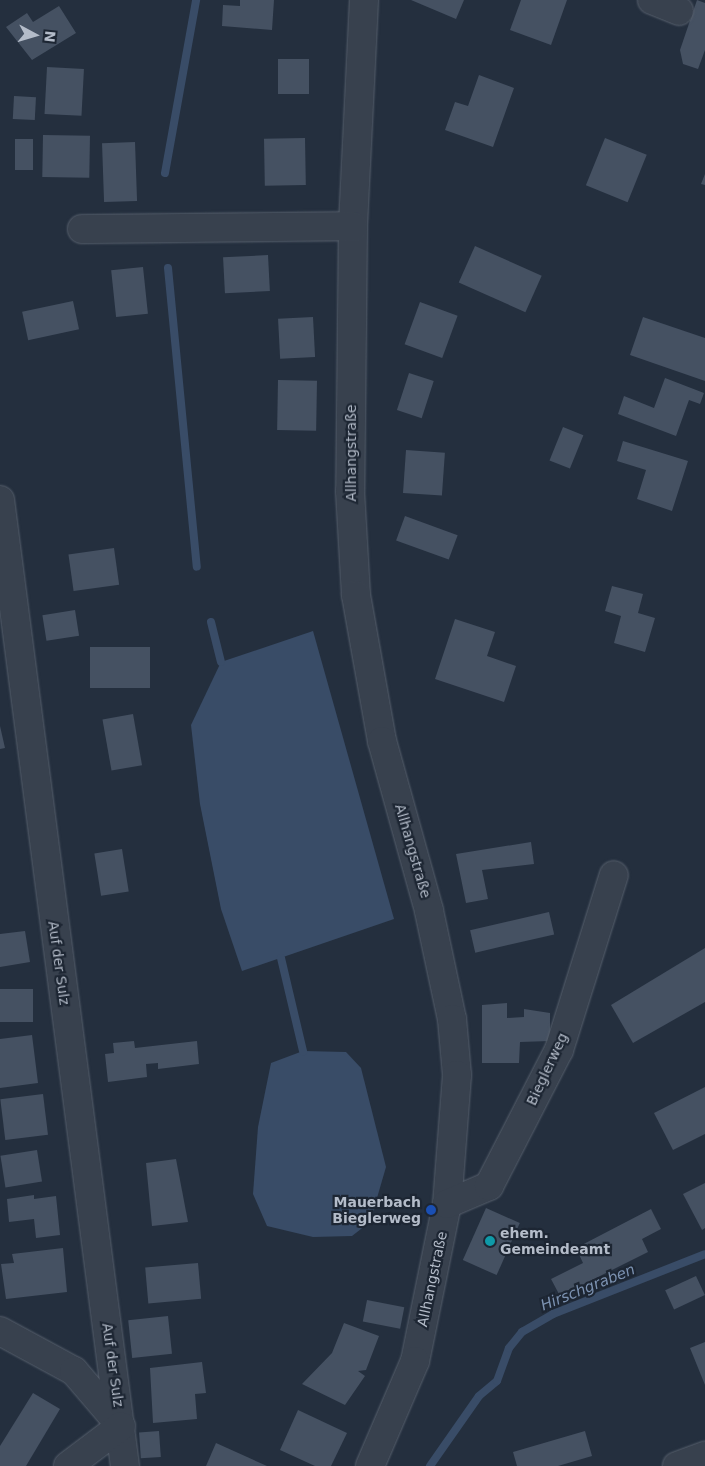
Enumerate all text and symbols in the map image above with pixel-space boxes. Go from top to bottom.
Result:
north arrow [10,10,60,60]
text: N [41,30,58,43]
street label: Allhangstraße [343,404,359,502]
street label: Allhangstraße [392,802,434,900]
street label: Auf der Sulz [45,920,73,1006]
street label: Bieglerweg [523,1030,571,1108]
place label: Mauerbach Bieglerweg [332,1194,421,1226]
marker: Mauerbach Bieglerweg [425,1204,437,1216]
place label: ehem. Gemeindeamt [500,1225,610,1258]
street label: Allhangstraße [414,1230,450,1328]
marker: ehem. Gemeindeamt [484,1235,496,1247]
water label: Hirschgraben [538,1261,638,1315]
street label: Auf der Sulz [99,1322,127,1408]

